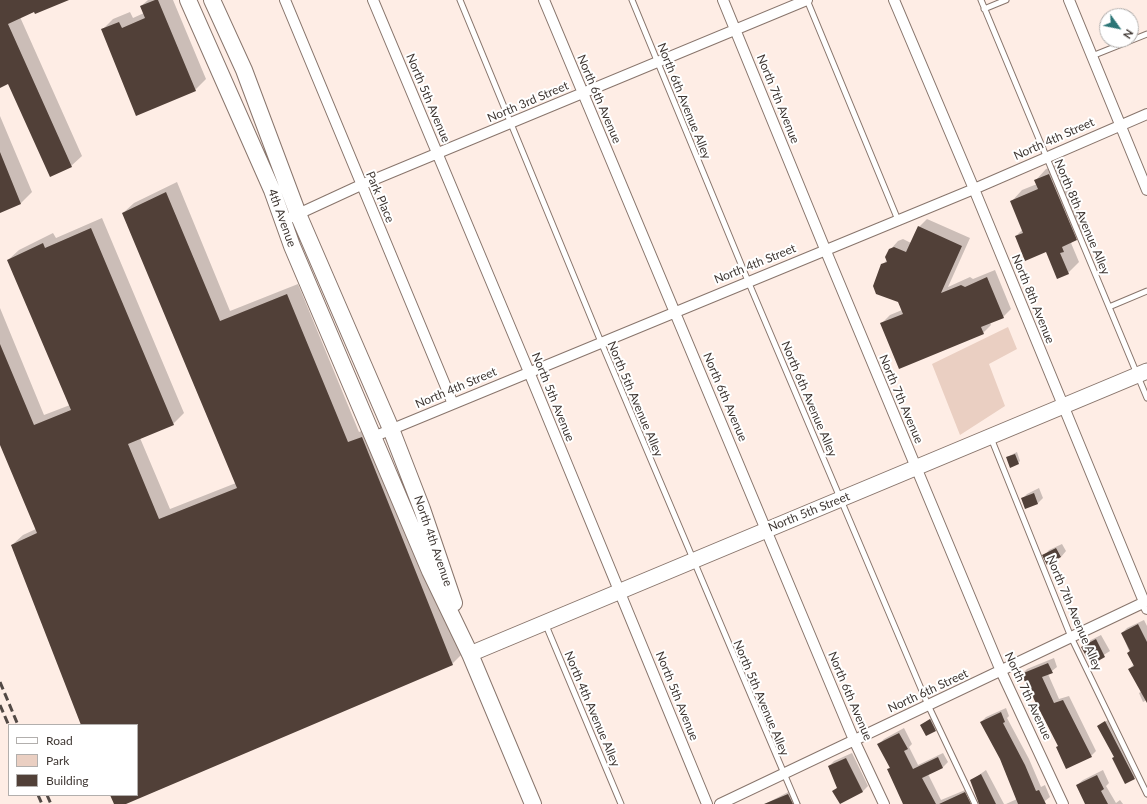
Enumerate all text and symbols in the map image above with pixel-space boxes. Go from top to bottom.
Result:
north arrow [1099,8,1139,48]
text: N [1121,27,1136,41]
street label: North 6th Avenue Alley [654,41,714,161]
street label: North 5th Avenue [403,51,453,145]
street label: North 6th Avenue [574,52,624,146]
street label: North 7th Avenue [754,52,802,146]
street label: North 3rd Street [485,78,571,126]
street label: North 4th Street [1011,115,1097,163]
street label: North 8th Avenue Alley [1051,157,1113,277]
street label: Park Place [363,169,397,225]
street label: 4th Avenue [265,187,299,249]
street label: North 4th Street [712,241,798,287]
street label: North 8th Avenue [1009,252,1057,346]
street label: North 5th Avenue Alley [604,339,666,459]
street label: North 6th Avenue Alley [778,339,840,459]
street label: North 5th Avenue [529,350,577,444]
street label: North 6th Avenue [700,350,750,444]
street label: North 7th Avenue [876,352,926,446]
street label: North 4th Street [413,364,499,412]
street label: North 5th Street [766,489,852,535]
street label: North 4th Avenue [411,494,455,588]
street label: North 7th Avenue Alley [1043,553,1105,673]
street label: North 5th Avenue Alley [730,638,792,758]
street label: North 4th Avenue Alley [561,649,623,769]
street label: North 5th Avenue [653,649,701,743]
street label: North 6th Avenue [825,649,875,743]
street label: North 7th Avenue [1001,650,1055,742]
street label: North 6th Street [886,666,970,716]
legend [8,724,138,796]
text: Road [46,733,73,748]
text: Park [46,753,69,768]
text: Building [46,773,89,788]

